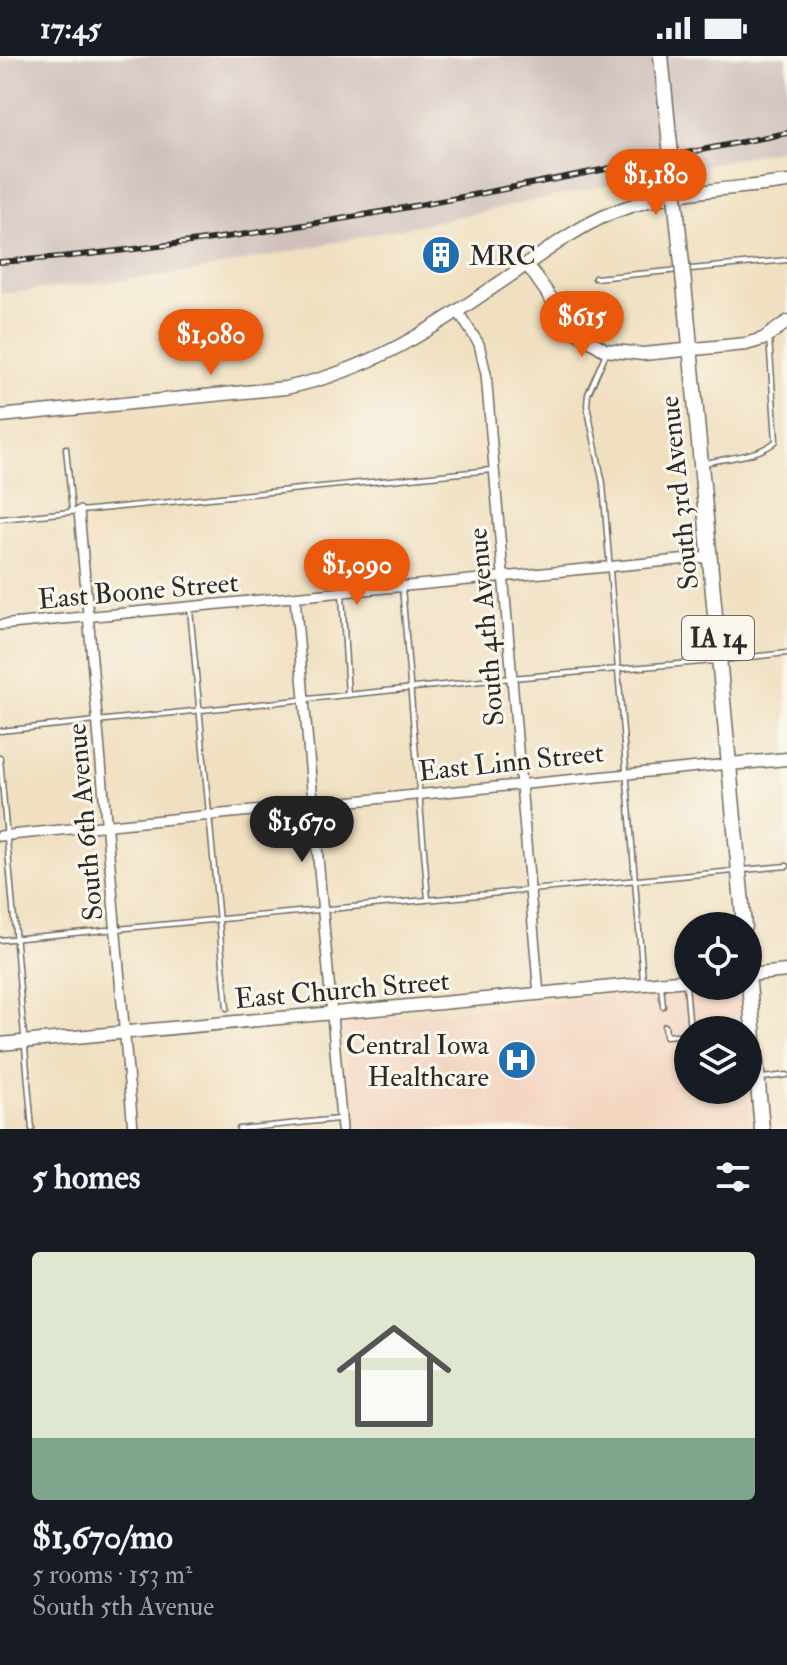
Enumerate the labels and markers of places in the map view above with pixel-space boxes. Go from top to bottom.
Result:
pin: $1,180 [591,149,721,217]
building icon: MRC [420,234,462,276]
place label: MRC [469,239,536,274]
pin: $615 [535,291,629,359]
pin: $1,080 [146,309,276,377]
pin: $1,090 [292,539,422,607]
pin: $1,670 [237,796,367,864]
place label: Central Iowa Healthcare [345,1028,489,1095]
hospital icon: Central Iowa Healthcare [496,1039,538,1081]

